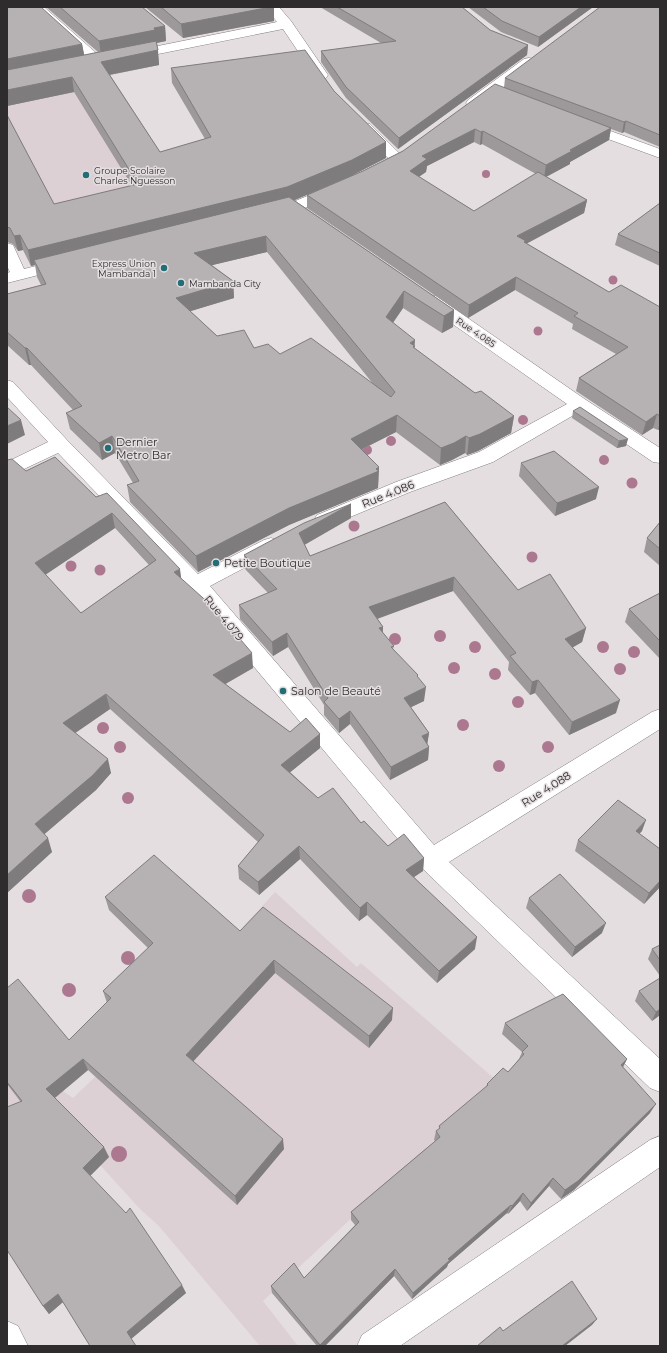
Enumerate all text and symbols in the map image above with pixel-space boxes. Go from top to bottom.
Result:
place label: Groupe Scolaire Charles Nguesson [94,165,175,186]
marker: Groupe Scolaire Charles Nguesson [81,170,91,180]
place label: Express Union Mambanda 1 [92,258,156,279]
marker: Express Union Mambanda 1 [159,263,169,273]
marker: Mambanda City [176,278,186,288]
place label: Mambanda City [189,278,261,289]
street label: Rue 4.085 [454,315,498,349]
place label: Dernier Metro Bar [116,435,171,462]
marker: Dernier Metro Bar [103,443,113,453]
street label: Rue 4.086 [360,477,417,511]
place label: Petite Boutique [224,556,311,570]
marker: Petite Boutique [211,558,221,568]
street label: Rue 4.079 [201,592,247,644]
place label: Salon de Beauté [291,684,381,698]
marker: Salon de Beauté [278,686,288,696]
street label: Rue 4.088 [519,768,573,810]

